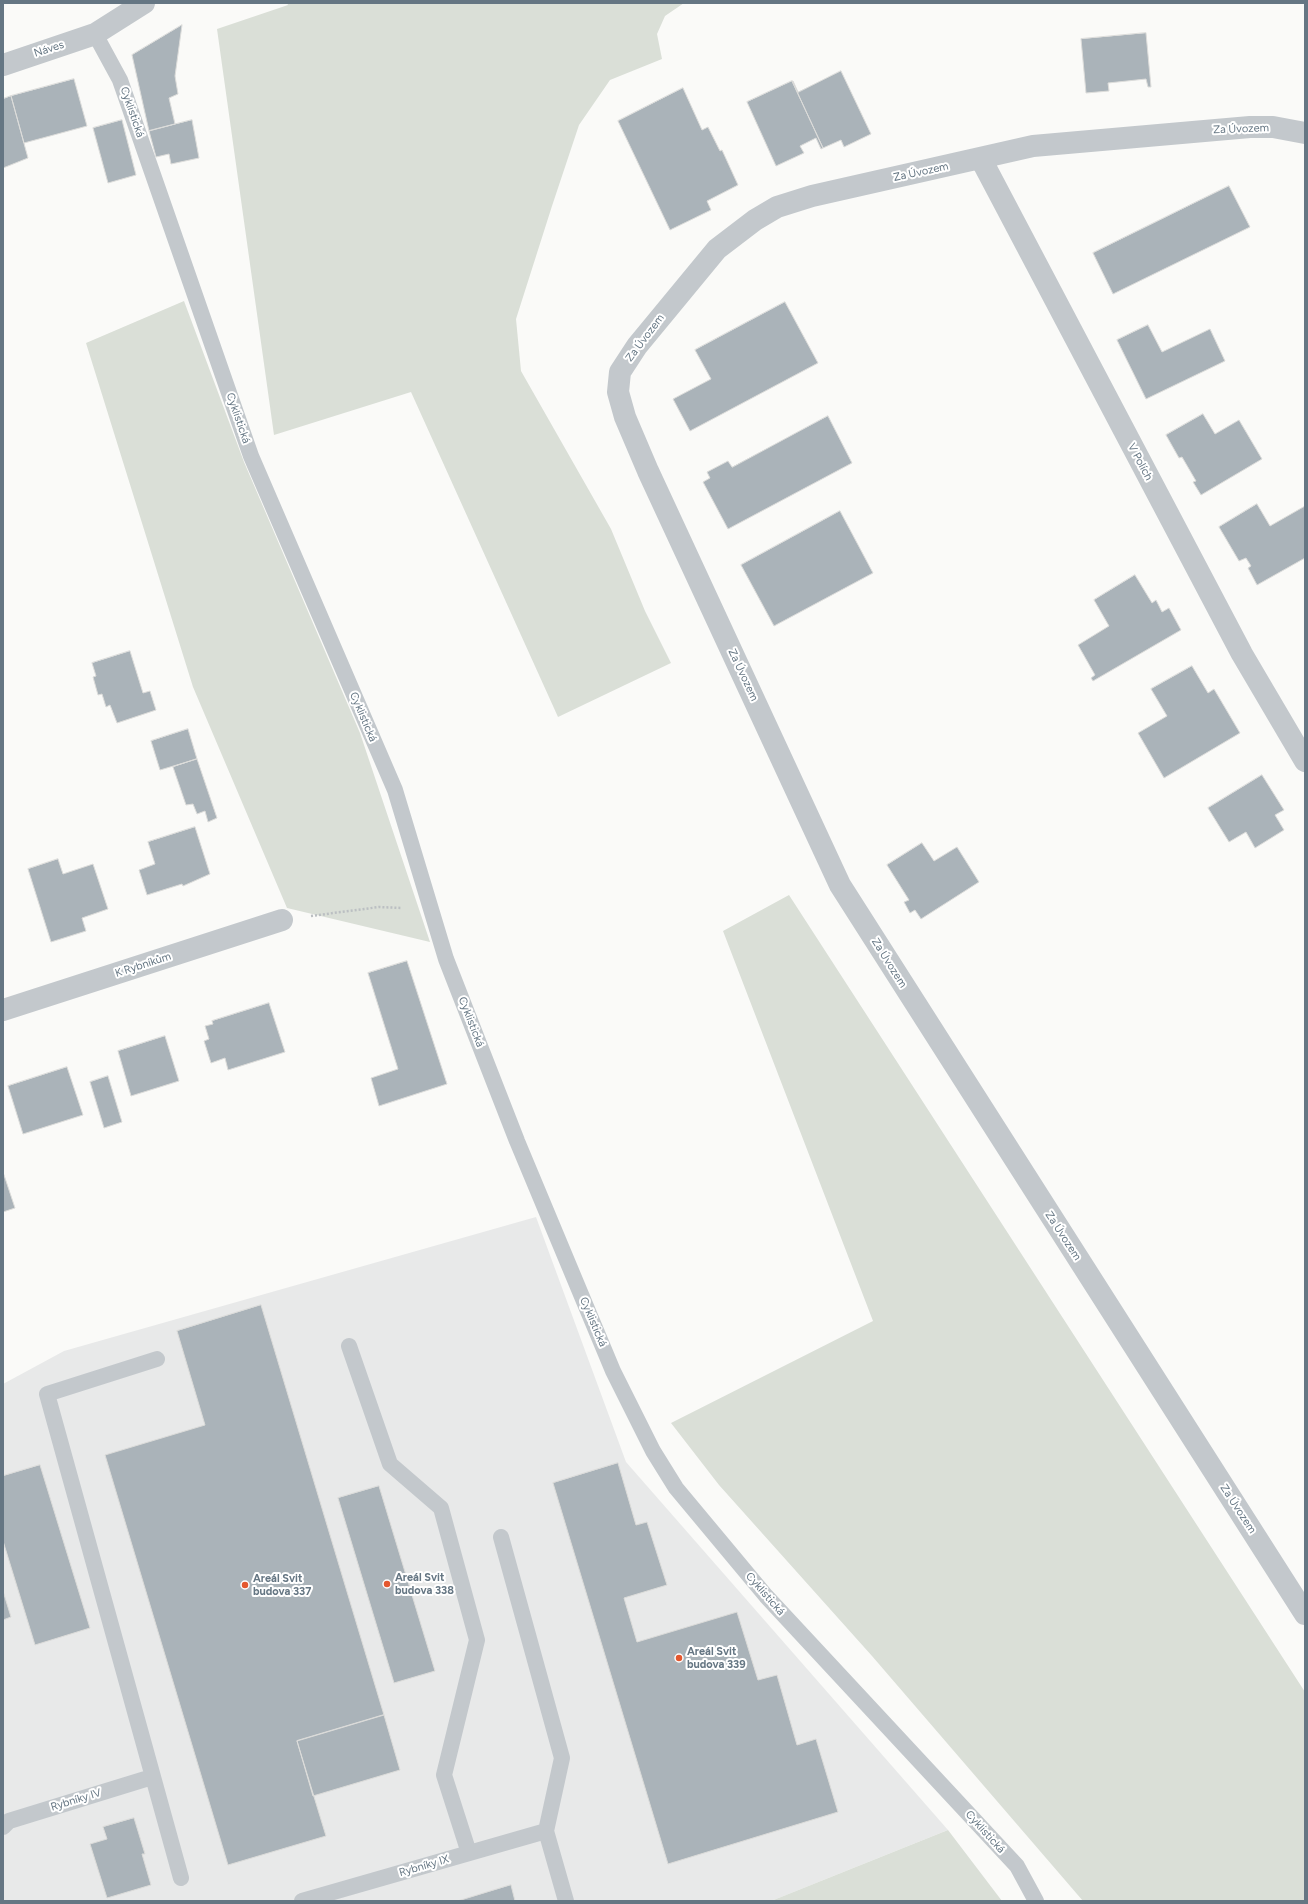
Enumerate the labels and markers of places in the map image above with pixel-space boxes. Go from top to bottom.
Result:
place label: Areál Svit budova 338 [395,1571,454,1597]
place label: Areál Svit budova 337 [253,1572,311,1598]
marker: Areál Svit budova 338 [382,1579,392,1589]
marker: Areál Svit budova 337 [240,1580,250,1590]
place label: Areál Svit budova 339 [687,1645,746,1671]
marker: Areál Svit budova 339 [674,1653,684,1663]

